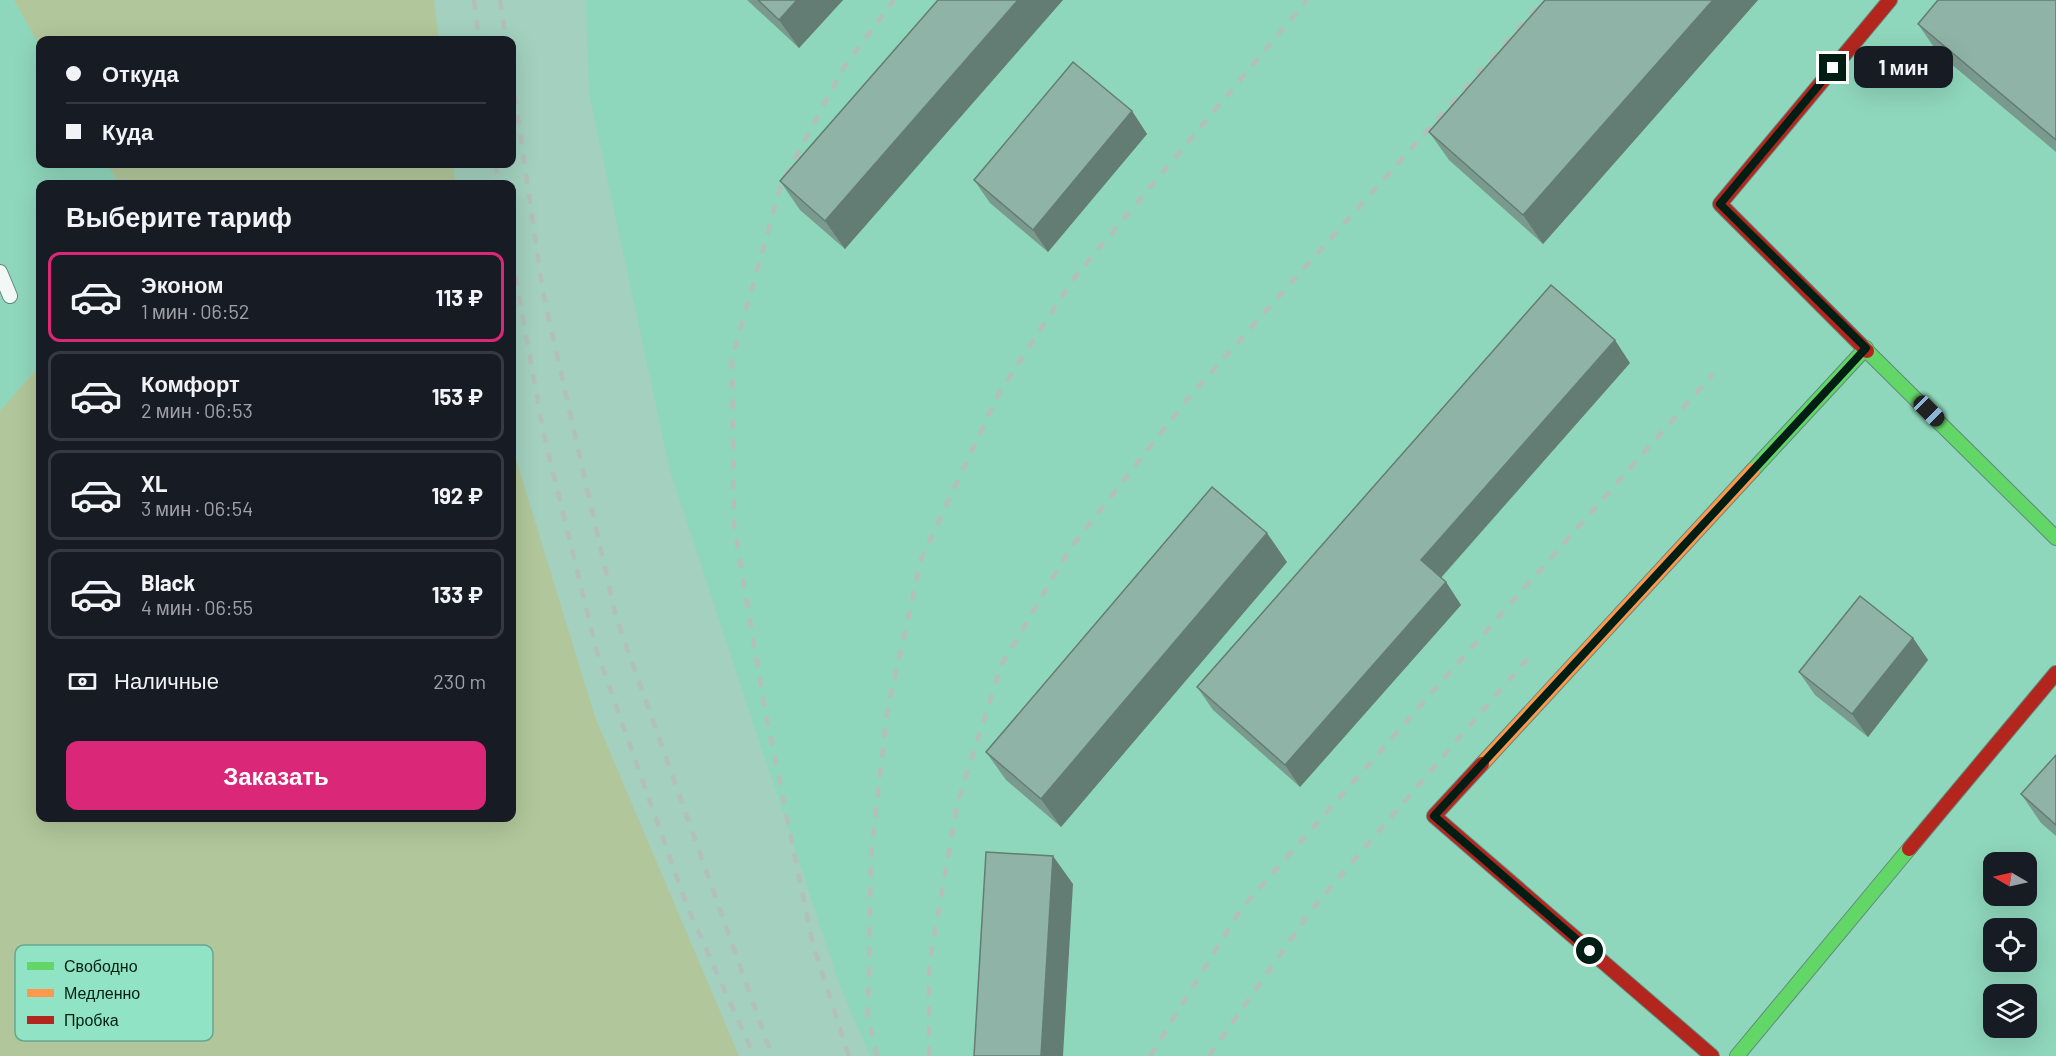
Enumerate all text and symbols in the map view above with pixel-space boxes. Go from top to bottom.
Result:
callout: 1 мин [1854,47,1953,89]
route end [1819,54,1846,81]
text: 1 мин [1878,55,1929,79]
text: Откуда [102,60,179,86]
text: Куда [102,118,153,144]
text: Выберите тариф [66,200,292,232]
icon: car [69,270,123,324]
text: Эконом [141,271,224,297]
text: 113 ₽ [436,284,483,310]
text: 1 мин · 06:52 [141,299,250,323]
icon: car [69,369,123,423]
text: Комфорт [141,370,240,396]
text: 153 ₽ [432,383,483,409]
car [1910,392,1948,430]
text: 2 мин · 06:53 [141,398,253,422]
icon: car [69,468,123,522]
text: XL [141,470,167,496]
text: 192 ₽ [431,482,483,508]
text: 3 мин · 06:54 [141,496,253,520]
icon: car [69,567,123,621]
text: Black [141,569,195,595]
text: 133 ₽ [432,581,483,607]
text: 4 мин · 06:55 [141,595,253,619]
icon: cash [66,665,99,698]
text: Наличные [114,667,219,693]
text: 230 m [433,669,486,693]
button: Заказать [66,741,486,810]
north arrow [1983,852,2037,906]
map controls [1983,852,2037,1038]
button: locate [1983,918,2037,972]
route start [1576,937,1603,964]
legend [15,945,213,1041]
text: Свободно [64,956,138,975]
text: Медленно [64,983,140,1002]
button: layers [1983,984,2037,1038]
text: Пробка [64,1010,119,1029]

